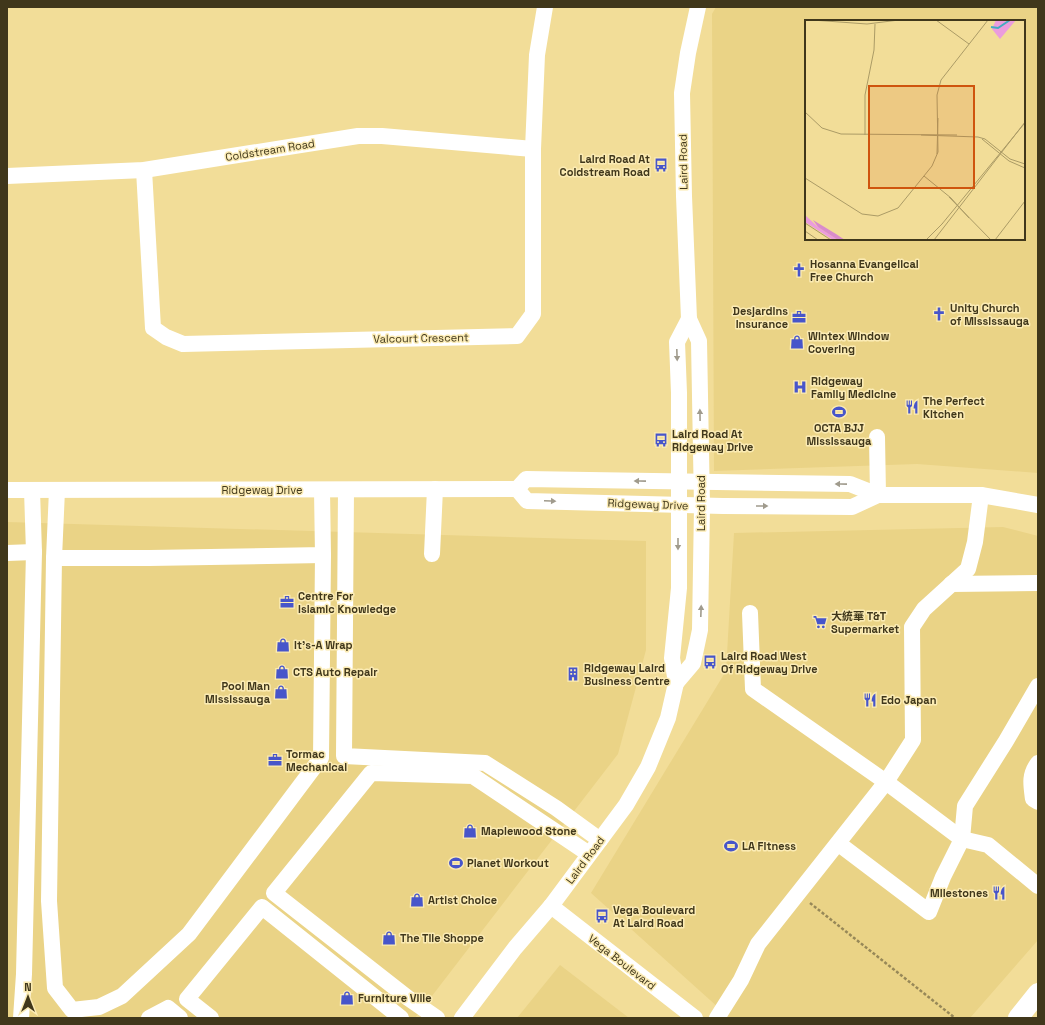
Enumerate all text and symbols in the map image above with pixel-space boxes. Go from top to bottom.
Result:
inset map [805,20,1025,240]
street label: Laird Road [676,134,690,190]
street label: Coldstream Road [224,136,316,164]
place label: Laird Road At Coldstream Road [560,152,650,179]
bus stop icon: Laird Road At Coldstream Road [653,157,669,173]
place label: Hosanna Evangelical Free Church [810,257,919,284]
church icon: Hosanna Evangelical Free Church [791,262,807,278]
place label: Unity Church of Mississauga [950,301,1030,328]
place label: Desjardins Insurance [733,304,788,331]
church icon: Unity Church of Mississauga [931,306,947,322]
office icon: Desjardins Insurance [791,309,807,325]
place label: Wintex Window Covering [808,329,890,356]
street label: Valcourt Crescent [373,330,469,346]
shop icon: Wintex Window Covering [789,334,805,350]
one-way arrow [674,349,680,362]
place label: Ridgeway Family Medicine [811,374,896,401]
hospital icon: Ridgeway Family Medicine [792,379,808,395]
place label: The Perfect Kitchen [923,394,985,421]
restaurant icon: The Perfect Kitchen [904,399,920,415]
sports icon: OCTA BJJ Mississauga [831,404,847,420]
one-way arrow [697,408,703,421]
place label: OCTA BJJ Mississauga [807,421,872,448]
place label: Laird Road At Ridgeway Drive [672,427,753,454]
bus stop icon: Laird Road At Ridgeway Drive [653,432,669,448]
street label: Laird Road [694,475,708,531]
one-way arrow [633,478,646,484]
one-way arrow [834,481,847,487]
street label: Ridgeway Drive [221,483,303,497]
street label: Ridgeway Drive [607,496,689,512]
one-way arrow [544,498,556,505]
one-way arrow [756,503,768,510]
one-way arrow [675,538,682,550]
place label: Centre For Islamic Knowledge [298,589,396,616]
office icon: Centre For Islamic Knowledge [279,594,295,610]
one-way arrow [698,604,704,617]
place label: 大統華 T&T Supermarket [831,609,899,636]
supermarket icon: 大統華 T&T Supermarket [812,614,828,630]
shop icon: It’s-A Wrap [275,637,291,653]
place label: It’s-A Wrap [294,638,353,652]
place label: Laird Road West Of Ridgeway Drive [721,649,818,676]
bus stop icon: Laird Road West Of Ridgeway Drive [702,654,718,670]
place label: Ridgeway Laird Business Centre [584,661,670,688]
shop icon: CTS Auto Repair [274,664,290,680]
place label: CTS Auto Repair [293,665,378,679]
building icon: Ridgeway Laird Business Centre [565,666,581,682]
place label: Pool Man Mississauga [205,679,271,706]
shop icon: Pool Man Mississauga [273,684,289,700]
restaurant icon: Edo Japan [862,692,878,708]
place label: Edo Japan [881,693,937,707]
place label: Tormac Mechanical [286,747,347,774]
office icon: Tormac Mechanical [267,752,283,768]
shop icon: Maplewood Stone [462,823,478,839]
place label: Maplewood Stone [481,824,577,838]
street label: Laird Road [563,833,607,887]
sports icon: LA Fitness [723,838,739,854]
place label: LA Fitness [742,839,796,853]
sports icon: Planet Workout [448,855,464,871]
place label: Planet Workout [467,856,549,870]
restaurant icon: Milestones [991,885,1007,901]
place label: Milestones [930,886,988,900]
shop icon: Artist Choice [409,892,425,908]
place label: Artist Choice [428,893,497,907]
place label: Vega Boulevard At Laird Road [613,903,695,930]
bus stop icon: Vega Boulevard At Laird Road [594,908,610,924]
shop icon: The Tile Shoppe [381,930,397,946]
place label: The Tile Shoppe [400,931,484,945]
street label: Vega Boulevard [585,931,659,993]
north arrow [8,977,48,1017]
text: N [24,980,32,994]
shop icon: Furniture Ville [339,990,355,1006]
place label: Furniture Ville [358,991,432,1005]

